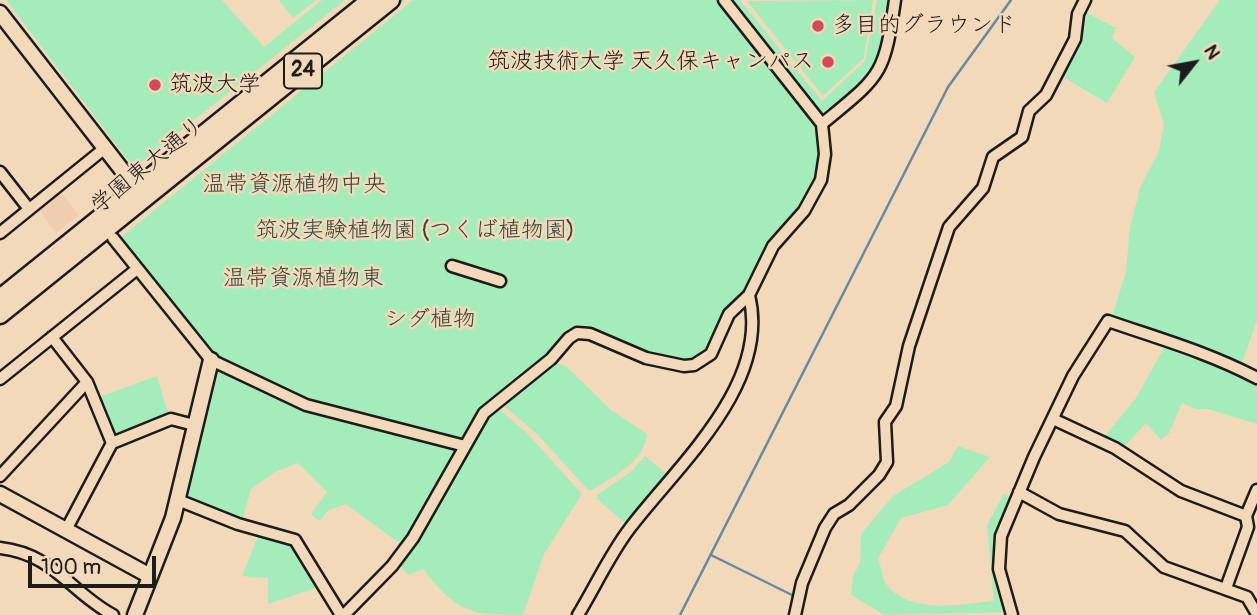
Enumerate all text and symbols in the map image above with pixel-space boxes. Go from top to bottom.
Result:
place label: 多目的グラウンド [832,12,1016,40]
marker: 多目的グラウンド [810,18,826,34]
north arrow [1159,28,1229,98]
text: N [1198,40,1226,64]
place label: 筑波技術大学 天久保キャンパス [487,48,814,76]
road number: 24 [284,54,322,88]
marker: 筑波技術大学 天久保キャンパス [820,54,836,70]
place label: 筑波大学 [169,71,261,99]
marker: 筑波大学 [147,77,163,93]
street label: 学園東大通り [86,112,210,220]
park label: 温帯資源植物中央 [202,171,386,199]
park label: 筑波実験植物園 (つくば植物園) [255,217,575,245]
park label: 温帯資源植物東 [223,265,383,293]
park label: シダ植物 [384,306,476,334]
scale bar [32,542,159,586]
text: 100 m [41,554,101,581]

